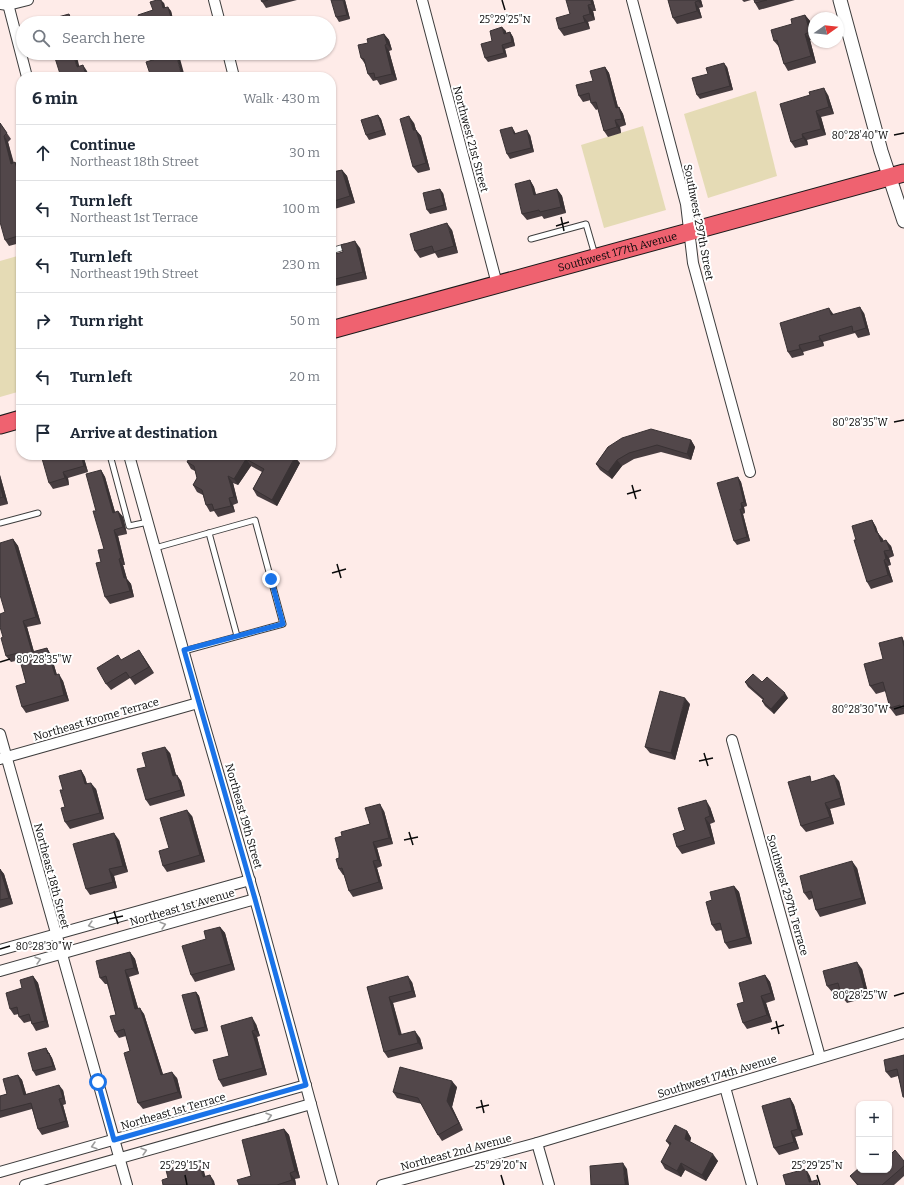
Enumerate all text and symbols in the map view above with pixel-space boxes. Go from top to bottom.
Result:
north arrow [808,12,844,48]
text: 25°29'25"N [479,14,531,26]
search box [16,16,336,60]
icon: search [30,27,52,49]
text: Search here [62,29,145,47]
street label: Northwest 21st Street [450,85,491,194]
text: 6 min [32,88,78,109]
text: Walk · 430 m [243,91,320,106]
text: 80°28'40"W [832,130,889,142]
text: Continue [70,136,136,154]
icon: ahead [32,142,54,164]
text: 30 m [289,145,320,160]
text: Northeast 18th Street [70,154,199,169]
street label: Southwest 297th Street [681,163,716,281]
text: Turn left [70,192,132,210]
icon: left [32,198,54,220]
text: 100 m [283,201,320,216]
text: Northeast 1st Terrace [70,210,198,225]
street label: Southwest 177th Avenue [556,229,679,275]
text: Turn left [70,248,132,266]
icon: left [32,254,54,276]
text: 230 m [282,257,320,272]
text: Northeast 19th Street [70,266,199,281]
icon: right [32,310,54,332]
text: Turn right [70,312,143,330]
text: 50 m [290,313,320,328]
icon: left [32,366,54,388]
text: Turn left [70,368,132,386]
text: 20 m [290,369,320,384]
text: 80°28'35"W [832,417,888,429]
icon: arrive [32,422,54,444]
text: Arrive at destination [70,424,217,442]
route end [262,570,280,588]
text: 80°28'35"W [16,654,72,666]
street label: Northeast Krome Terrace [32,695,160,744]
text: 80°28'30"W [832,704,889,716]
street label: Northeast 19th Street [222,762,265,870]
street label: Northeast 18th Street [31,822,72,930]
street label: Southwest 297th Terrace [764,833,811,957]
street label: Northeast 1st Avenue [128,886,236,929]
one-way arrow [88,920,95,929]
one-way arrow [159,921,166,930]
text: 80°28'30"W [16,941,73,953]
one-way arrow [34,956,41,965]
text: 80°28'25"W [832,990,888,1002]
street label: Southwest 174th Avenue [656,1052,778,1101]
route start [89,1073,107,1091]
street label: Northeast 1st Terrace [119,1090,227,1133]
map controls [856,1101,892,1173]
button: + [856,1101,892,1137]
one-way arrow [265,1112,272,1121]
street label: Northeast 2nd Avenue [399,1131,513,1174]
button: − [856,1137,892,1173]
one-way arrow [90,1141,97,1149]
one-way arrow [140,1147,147,1156]
text: 25°29'15"N [160,1160,210,1172]
text: 25°29'20"N [475,1160,527,1172]
text: 25°29'25"N [791,1160,843,1172]

